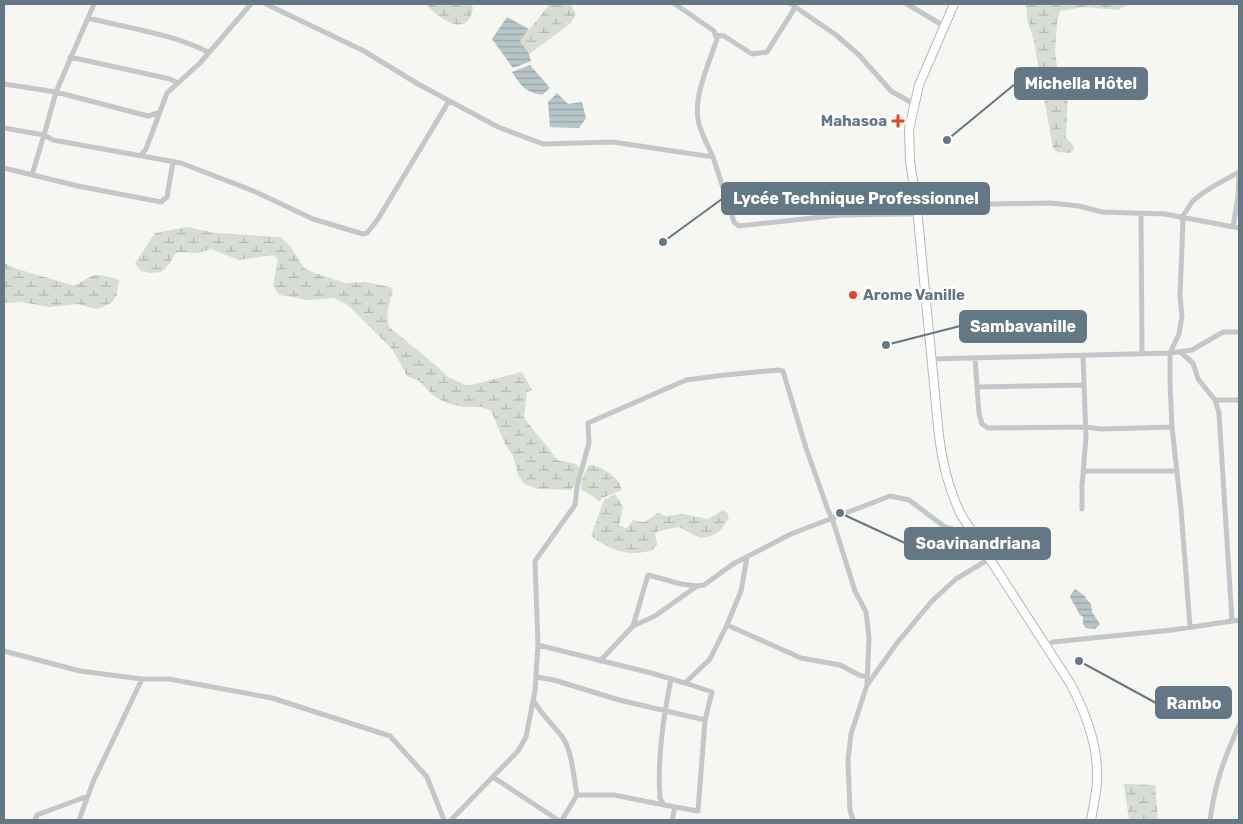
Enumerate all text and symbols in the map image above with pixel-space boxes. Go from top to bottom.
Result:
callout: Michella Hôtel [1015,68,1147,99]
text: Michella Hôtel [1025,74,1137,93]
place label: Mahasoa [821,112,887,130]
marker: Mahasoa [891,114,905,128]
callout: Lycée Technique Professionnel [722,183,989,214]
text: Lycée Technique Professionnel [733,189,979,208]
place label: Arome Vanille [863,286,965,304]
marker: Arome Vanille [847,289,859,301]
callout: Sambavanille [960,311,1086,342]
text: Sambavanille [970,317,1076,336]
callout: Soavinandriana [905,528,1050,559]
text: Soavinandriana [916,534,1040,553]
callout: Rambo [1156,687,1231,718]
text: Rambo [1166,694,1222,713]

